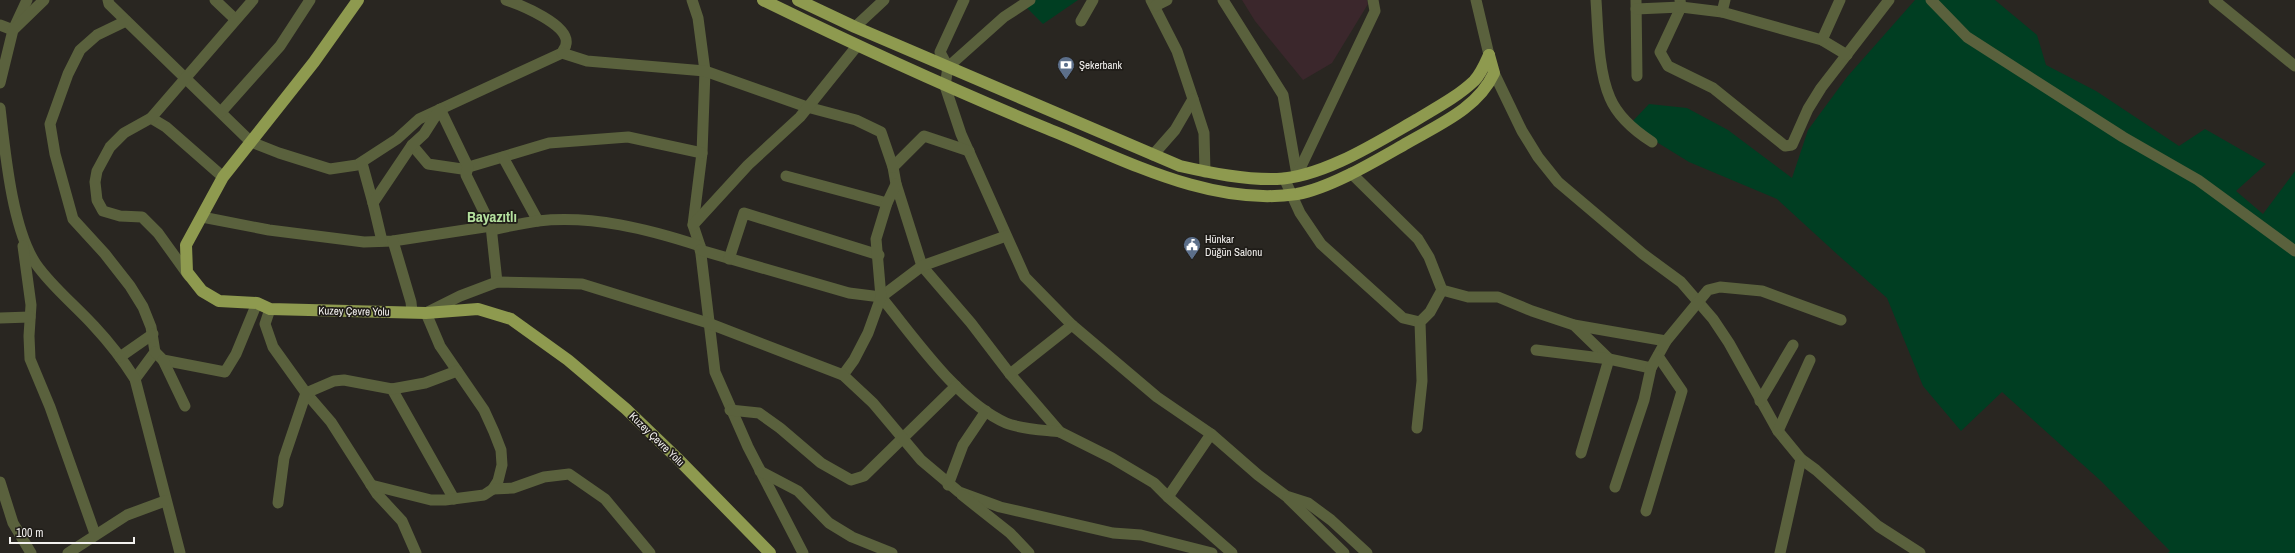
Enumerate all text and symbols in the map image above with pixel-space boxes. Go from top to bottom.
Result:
bank icon: Şekerbank [1056,55,1076,80]
place label: Şekerbank [1079,58,1123,72]
district label: Bayazıtlı [467,206,517,227]
place label: Hünkar Düğün Salonu [1205,232,1262,259]
public building icon: Hünkar Düğün Salonu [1182,235,1202,260]
street label: Kuzey Çevre Yolu [318,303,390,319]
street label: Kuzey Çevre Yolu [626,409,688,469]
scale bar [10,519,134,545]
text: 100 m [16,525,43,541]

